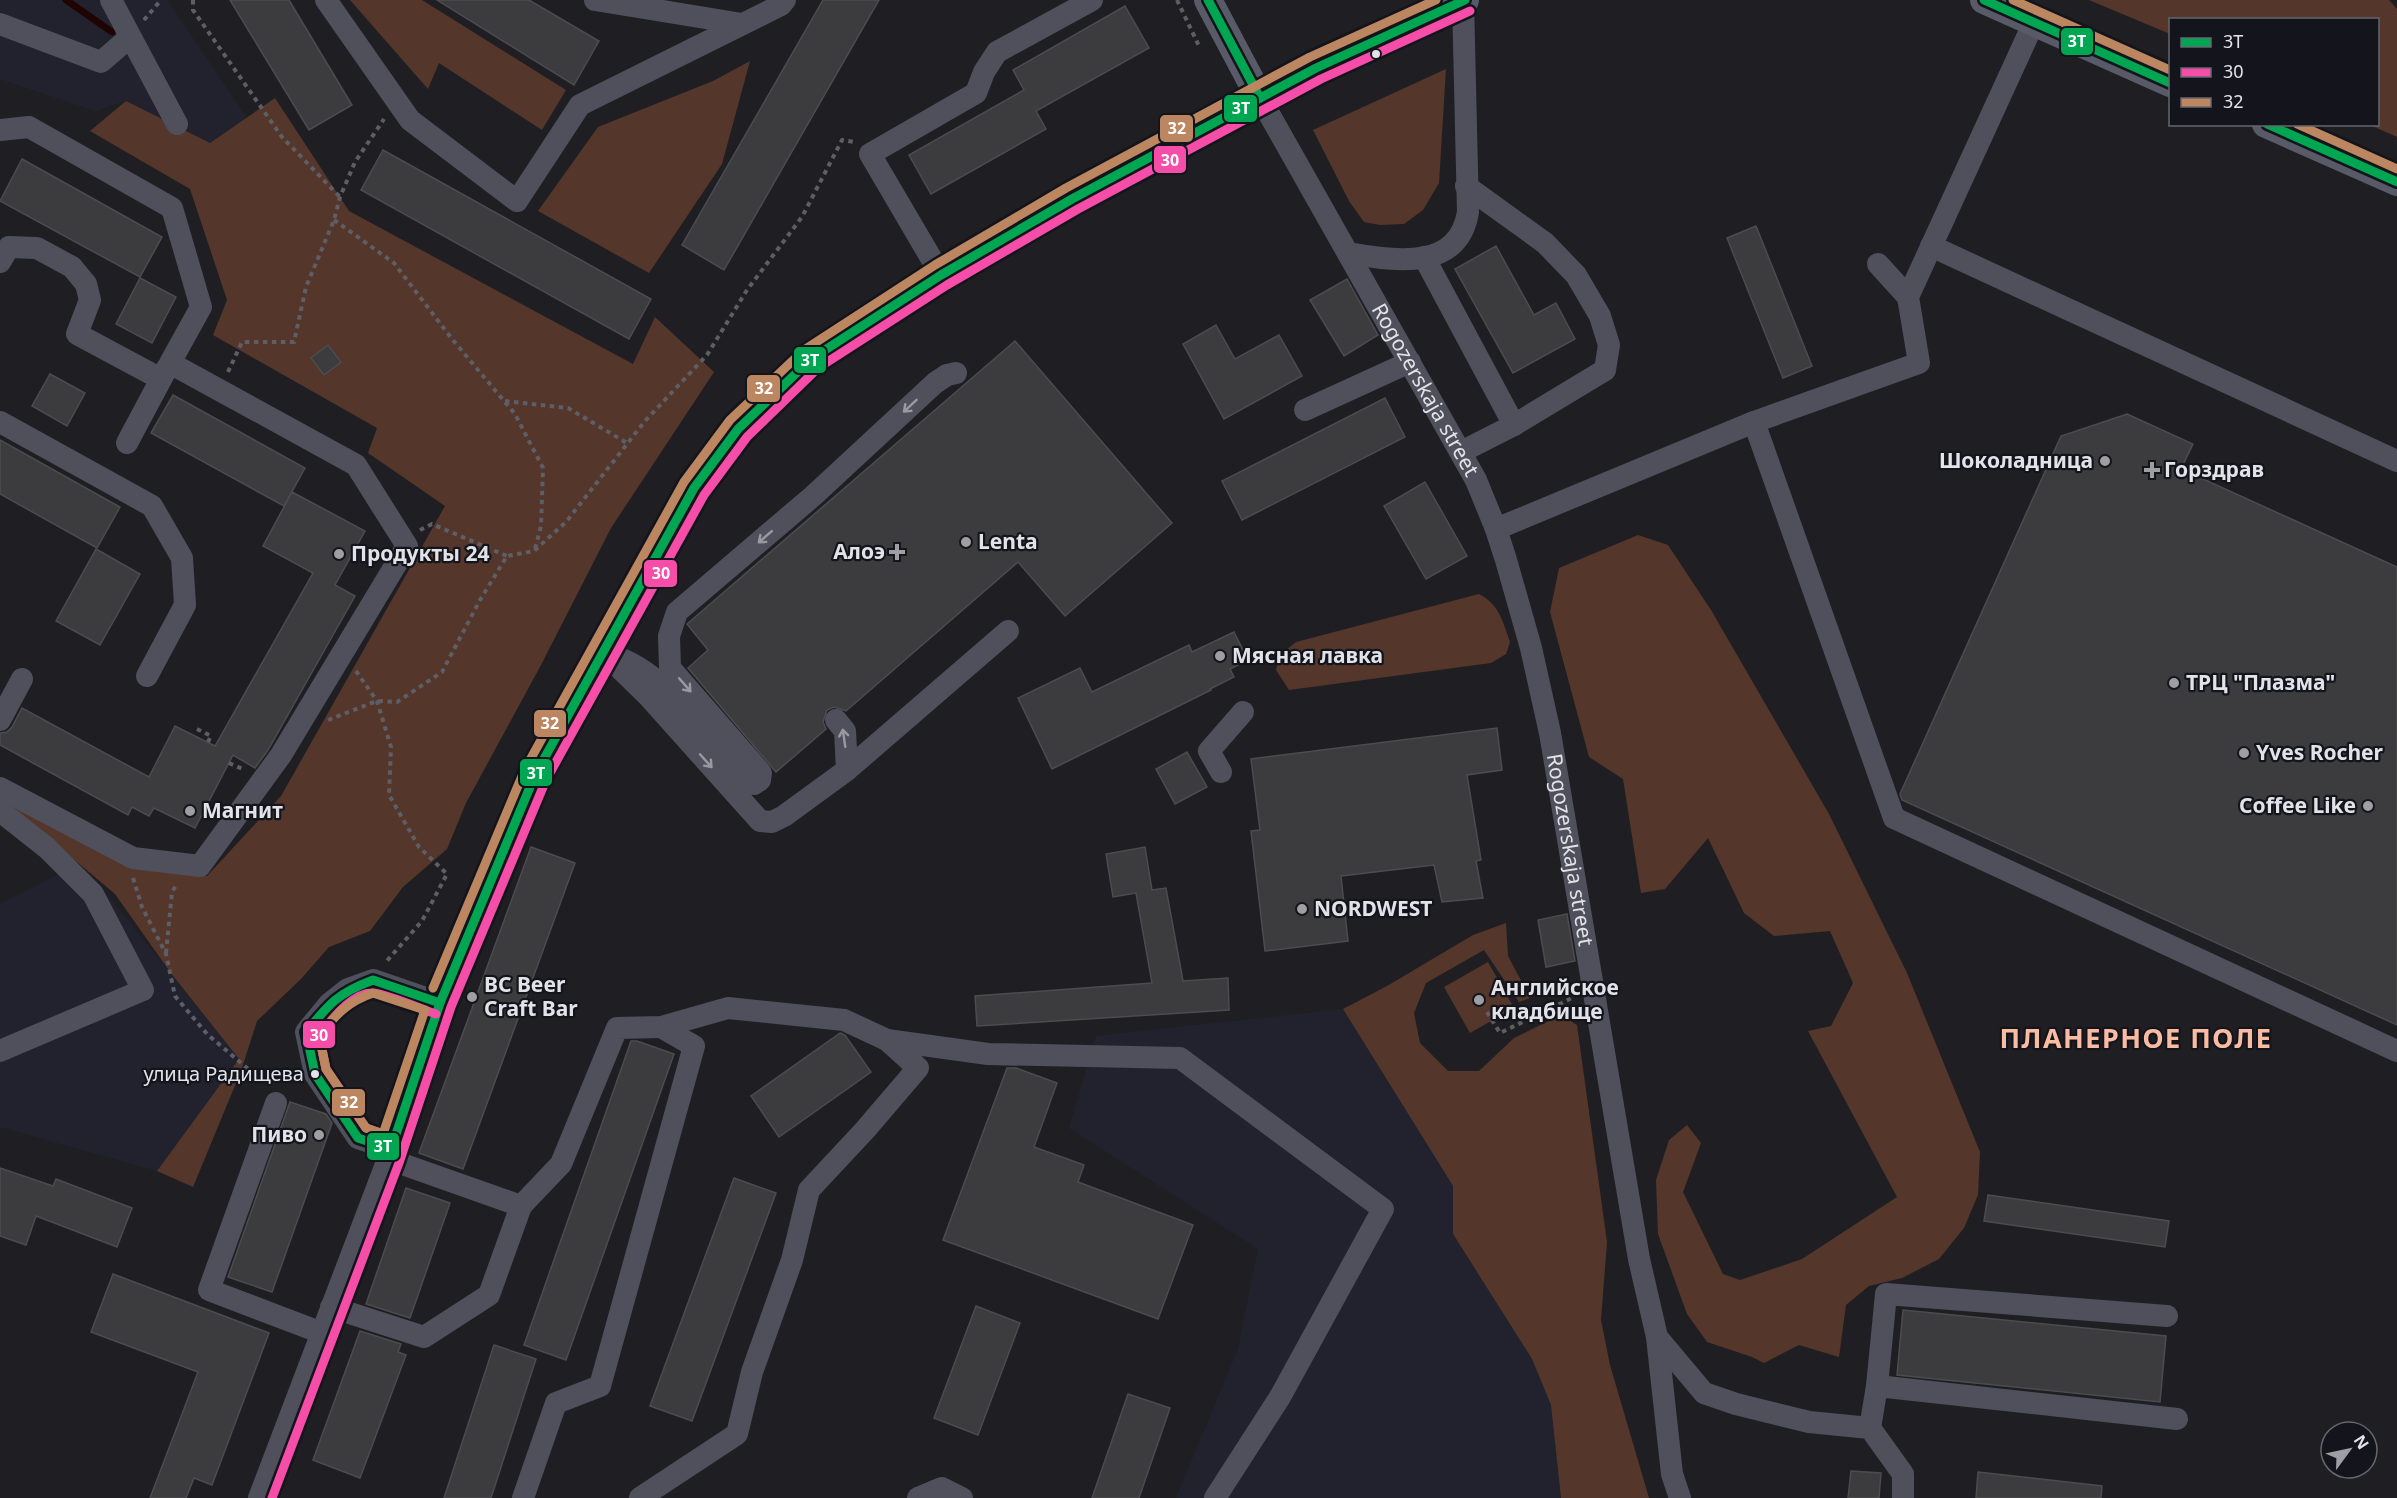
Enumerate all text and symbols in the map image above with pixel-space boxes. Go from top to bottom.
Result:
legend [2169,18,2379,126]
line badge: 3Т [2060,27,2094,56]
text: 3Т [2223,29,2243,53]
text: 3Т [2068,30,2086,52]
unlabelled marker [1370,48,1382,60]
text: 30 [2223,59,2244,83]
text: 32 [2223,89,2244,113]
line badge: 3Т [1223,94,1258,123]
text: 3Т [1232,97,1250,119]
line badge: 32 [1159,114,1194,143]
text: 32 [1168,117,1186,139]
line badge: 30 [1153,145,1187,174]
text: 30 [1161,149,1179,171]
street label: Rogozerskaja street [1366,298,1486,481]
line badge: 3Т [793,346,827,374]
text: 3Т [801,349,819,371]
line badge: 32 [746,374,781,403]
text: 32 [755,377,773,399]
one-way arrow [902,399,917,413]
place label: Шоколадница [1939,446,2093,474]
marker: Шоколадница [2098,454,2112,468]
place label: Горздрав [2164,455,2264,483]
marker: Горздрав [2145,463,2159,477]
place label: Lenta [978,527,1038,555]
one-way arrow [758,530,773,544]
marker: Lenta [959,535,973,549]
place label: Алоэ [833,537,885,565]
place label: Продукты 24 [351,539,490,567]
marker: Алоэ [890,545,904,559]
marker: Продукты 24 [332,547,346,561]
line badge: 30 [643,559,678,588]
text: 30 [652,562,670,584]
place label: Мясная лавка [1232,641,1383,669]
marker: Мясная лавка [1213,649,1227,663]
place label: ТРЦ "Плазма" [2186,668,2335,696]
marker: ТРЦ "Плазма" [2167,676,2181,690]
one-way arrow [678,677,691,693]
line badge: 32 [533,709,567,738]
text: 32 [541,712,559,734]
one-way arrow [839,729,850,749]
place label: Yves Rocher [2256,738,2384,766]
marker: Yves Rocher [2237,746,2251,760]
street label: Rogozerskaja street [1541,751,1601,948]
one-way arrow [699,753,713,768]
line badge: 3Т [519,758,553,787]
text: 3Т [527,762,545,784]
place label: Coffee Like [2239,791,2356,819]
place label: Магнит [202,796,283,824]
marker: Coffee Like [2361,799,2375,813]
marker: Магнит [183,804,197,818]
place label: NORDWEST [1314,894,1432,922]
marker: NORDWEST [1295,902,1309,916]
place label: BC Beer Craft Bar [484,970,578,1022]
place label: Английское кладбище [1491,973,1619,1025]
marker: BC Beer Craft Bar [465,990,479,1004]
marker: Английское кладбище [1472,993,1486,1007]
district label: ПЛАНЕРНОЕ ПОЛЕ [2000,1019,2272,1056]
line badge: 30 [302,1020,336,1049]
text: 30 [310,1024,328,1046]
place label: улица Радищева [143,1060,304,1087]
marker: улица Радищева [309,1068,321,1080]
line badge: 32 [331,1088,366,1117]
text: 32 [340,1091,358,1113]
place label: Пиво [251,1120,307,1148]
marker: Пиво [312,1128,326,1142]
line badge: 3Т [366,1132,400,1161]
text: 3Т [374,1135,392,1157]
north arrow [2319,1420,2379,1480]
text: N [2349,1430,2374,1453]

